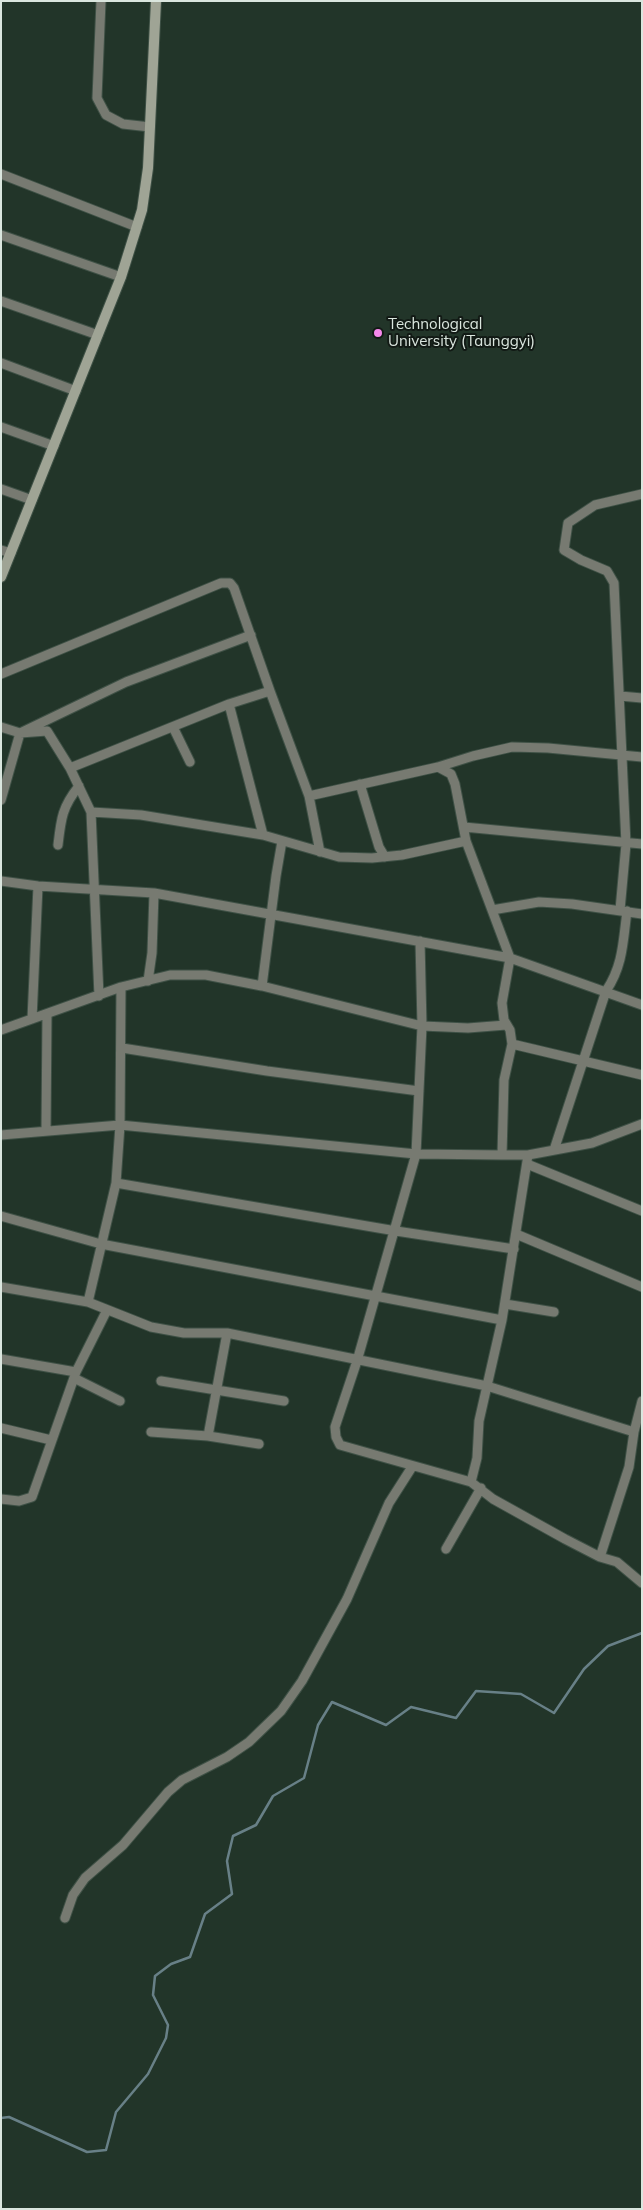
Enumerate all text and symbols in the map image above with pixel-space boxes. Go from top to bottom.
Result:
place label: Technological University (Taunggyi) [388,315,535,350]
marker: Technological University (Taunggyi) [372,327,384,339]

